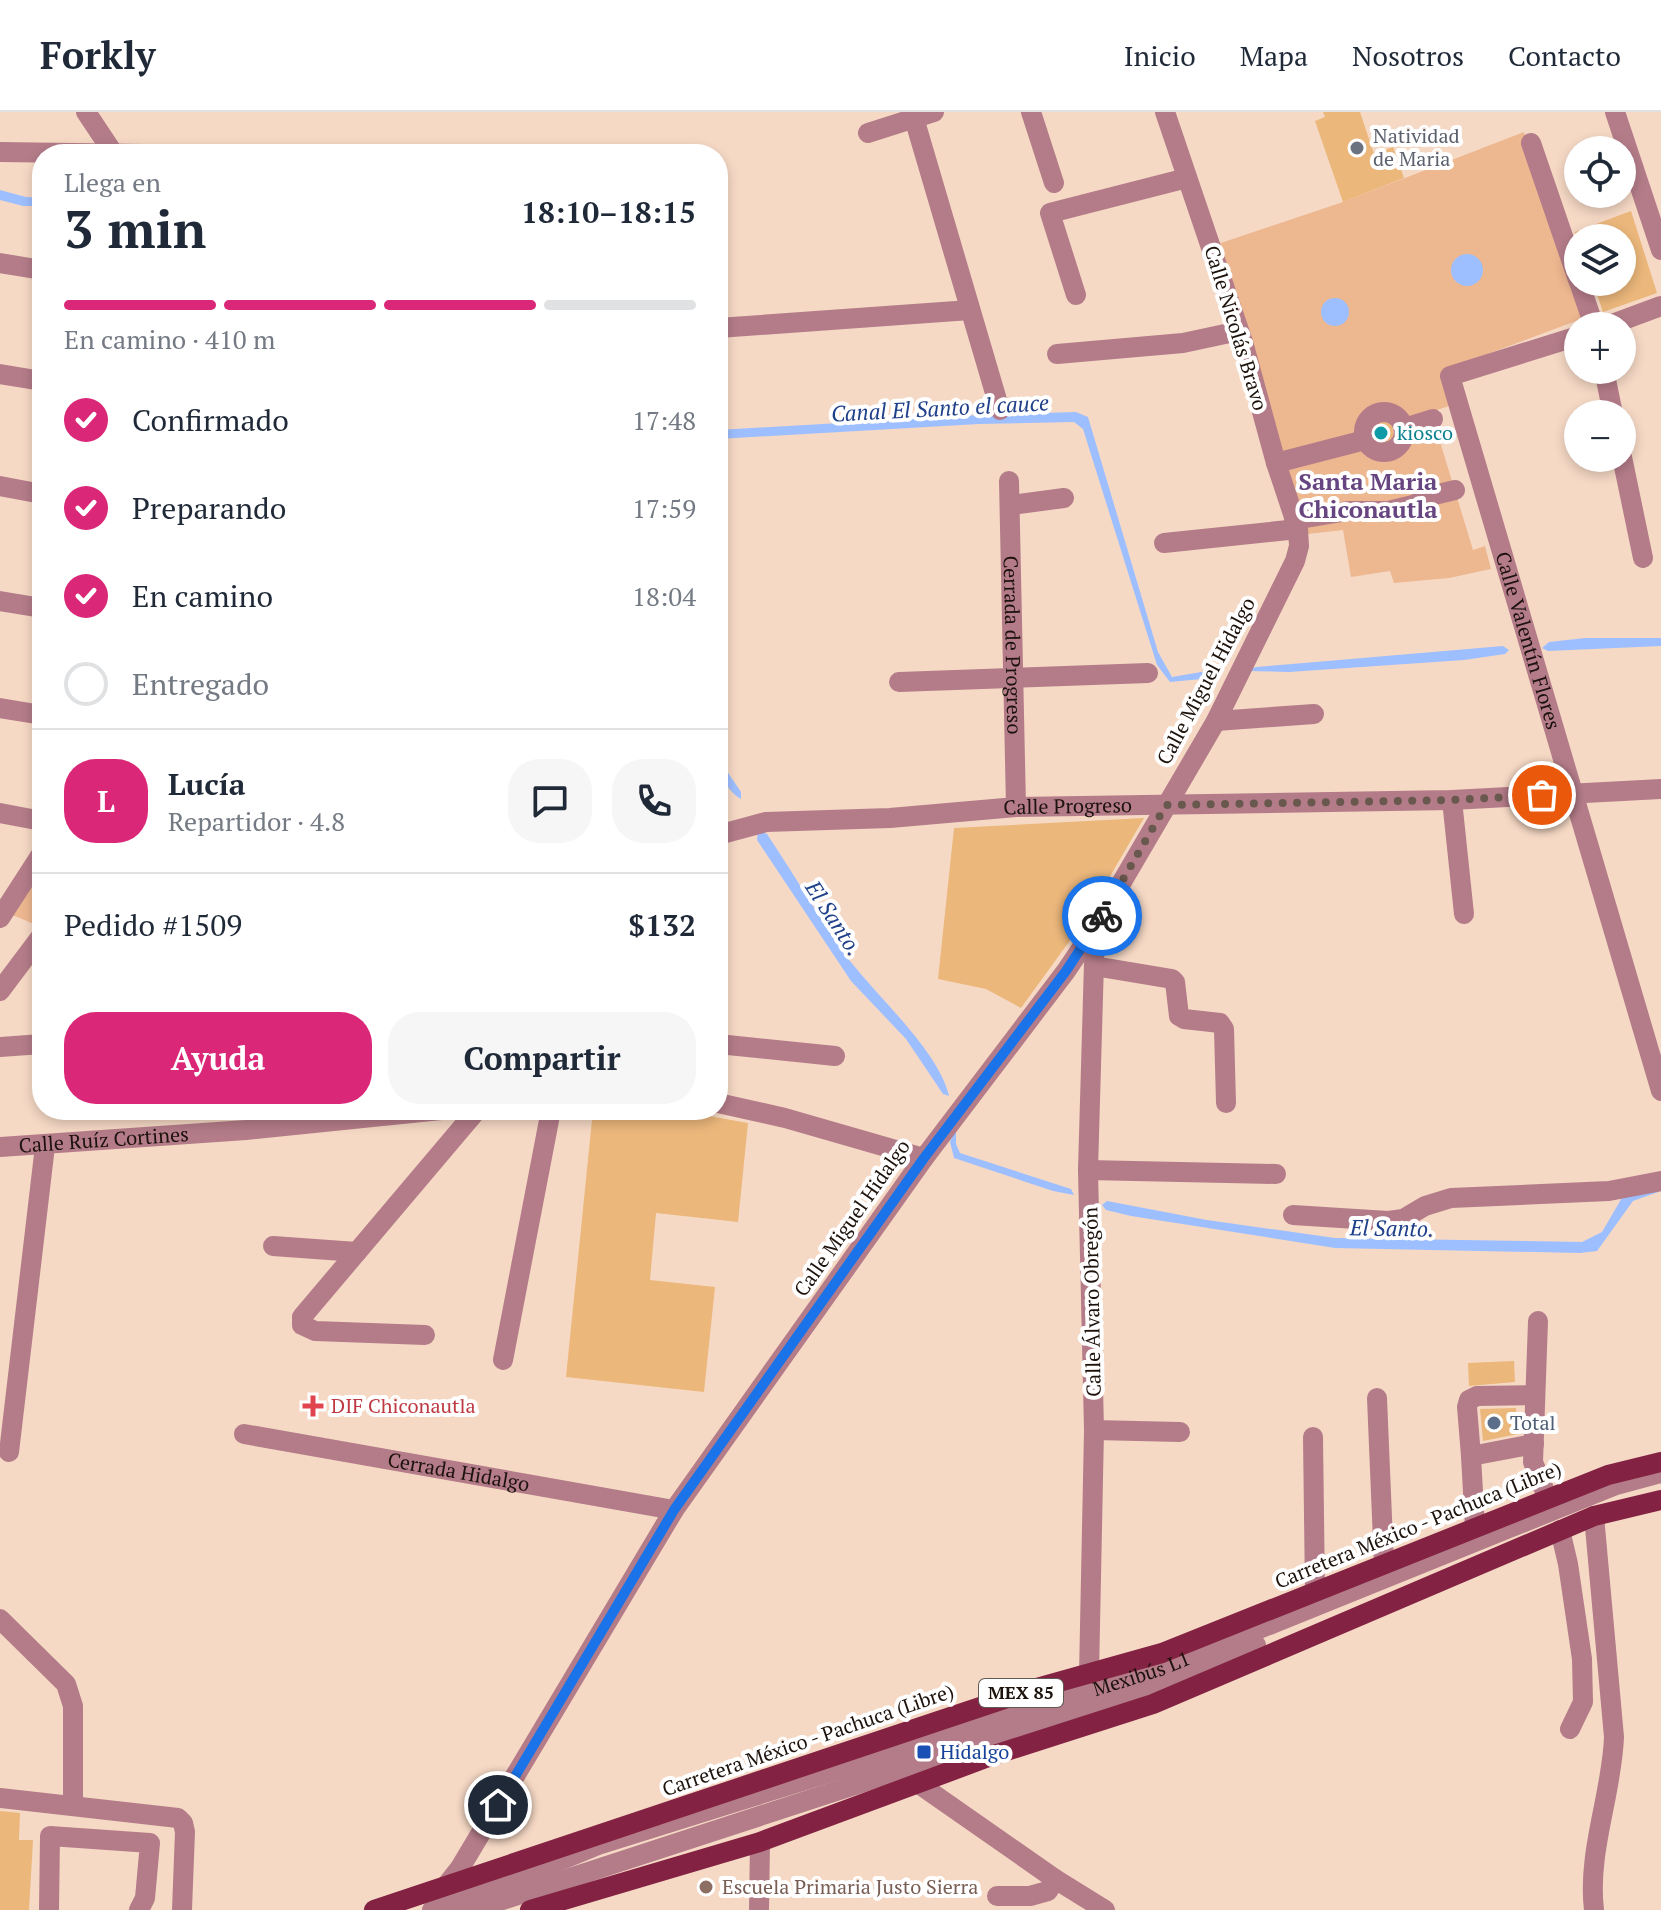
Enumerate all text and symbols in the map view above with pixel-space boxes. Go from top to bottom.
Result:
text: Forkly [40,30,156,80]
text: Inicio [1124,37,1196,74]
text: Mapa [1240,37,1308,74]
text: Nosotros [1352,37,1464,74]
text: Contacto [1508,37,1621,74]
place label: Natividad de Maria [1373,122,1460,172]
map controls [1564,136,1636,472]
button: locate [1564,136,1636,208]
marker: Natividad de Maria [1348,139,1366,157]
text: Llega en [64,165,161,199]
text: 18:10–18:15 [521,192,696,232]
text: 3 min [64,194,206,263]
button: layers [1564,224,1636,296]
street label: Calle Nicolás Bravo [1199,242,1274,414]
button: + [1564,312,1636,384]
text: En camino · 410 m [64,322,275,356]
water label: Canal El Santo el cauce [830,387,1050,428]
icon: check [64,398,108,442]
text: Confirmado [132,400,289,440]
button: − [1564,400,1636,472]
text: 17:48 [632,403,696,437]
place label: kiosco [1397,419,1453,446]
marker: kiosco [1372,424,1390,442]
district label: Santa Maria Chiconautla [1298,465,1438,525]
icon: check [64,486,108,530]
text: Preparando [132,488,286,528]
text: 17:59 [632,491,696,525]
street label: Calle Valentín Flores [1490,548,1568,733]
street label: Cerrada de Progreso [998,555,1028,735]
icon: check [64,574,108,618]
text: En camino [132,576,273,616]
text: 18:04 [632,579,696,613]
street label: Calle Miguel Hidalgo [1150,592,1261,769]
text: Entregado [132,664,269,704]
button: chat [508,759,592,843]
button: phone [612,759,696,843]
pin [1508,761,1576,829]
text: Lucía [168,764,245,804]
icon: bag [1520,773,1564,817]
text: L [97,781,115,821]
street label: Calle Progreso [1002,791,1132,821]
text: Repartidor · 4.8 [168,804,345,838]
water label: El Santo. [799,874,869,961]
courier [1062,876,1142,956]
icon: bike [1080,894,1124,938]
text: Pedido #1509 [64,905,242,945]
text: $132 [628,905,696,945]
button: Ayuda [64,1012,372,1104]
button: Compartir [388,1012,696,1104]
street label: Calle Ruíz Cortines [18,1120,190,1159]
street label: Calle Miguel Hidalgo [787,1134,916,1301]
street label: Calle Álvaro Obregón [1076,1207,1107,1397]
water label: El Santo. [1349,1212,1434,1243]
place label: DIF Chiconautla [331,1392,476,1419]
marker: DIF Chiconautla [302,1395,324,1417]
place label: Total [1510,1409,1556,1436]
marker: Total [1485,1414,1503,1432]
street label: Cerrada Hidalgo [386,1446,532,1497]
street label: Carretera México - Pachuca (Libre) [1271,1455,1565,1595]
street label: Mexibús L1 [1089,1644,1194,1702]
street label: Carretera México - Pachuca (Libre) [658,1677,957,1802]
road number: MEX 85 [979,1679,1063,1707]
place label: Hidalgo [940,1738,1009,1765]
marker: Hidalgo [915,1743,933,1761]
pin [464,1771,532,1839]
icon: home [476,1783,520,1827]
place label: Escuela Primaria Justo Sierra [722,1873,978,1900]
marker: Escuela Primaria Justo Sierra [697,1878,715,1896]

